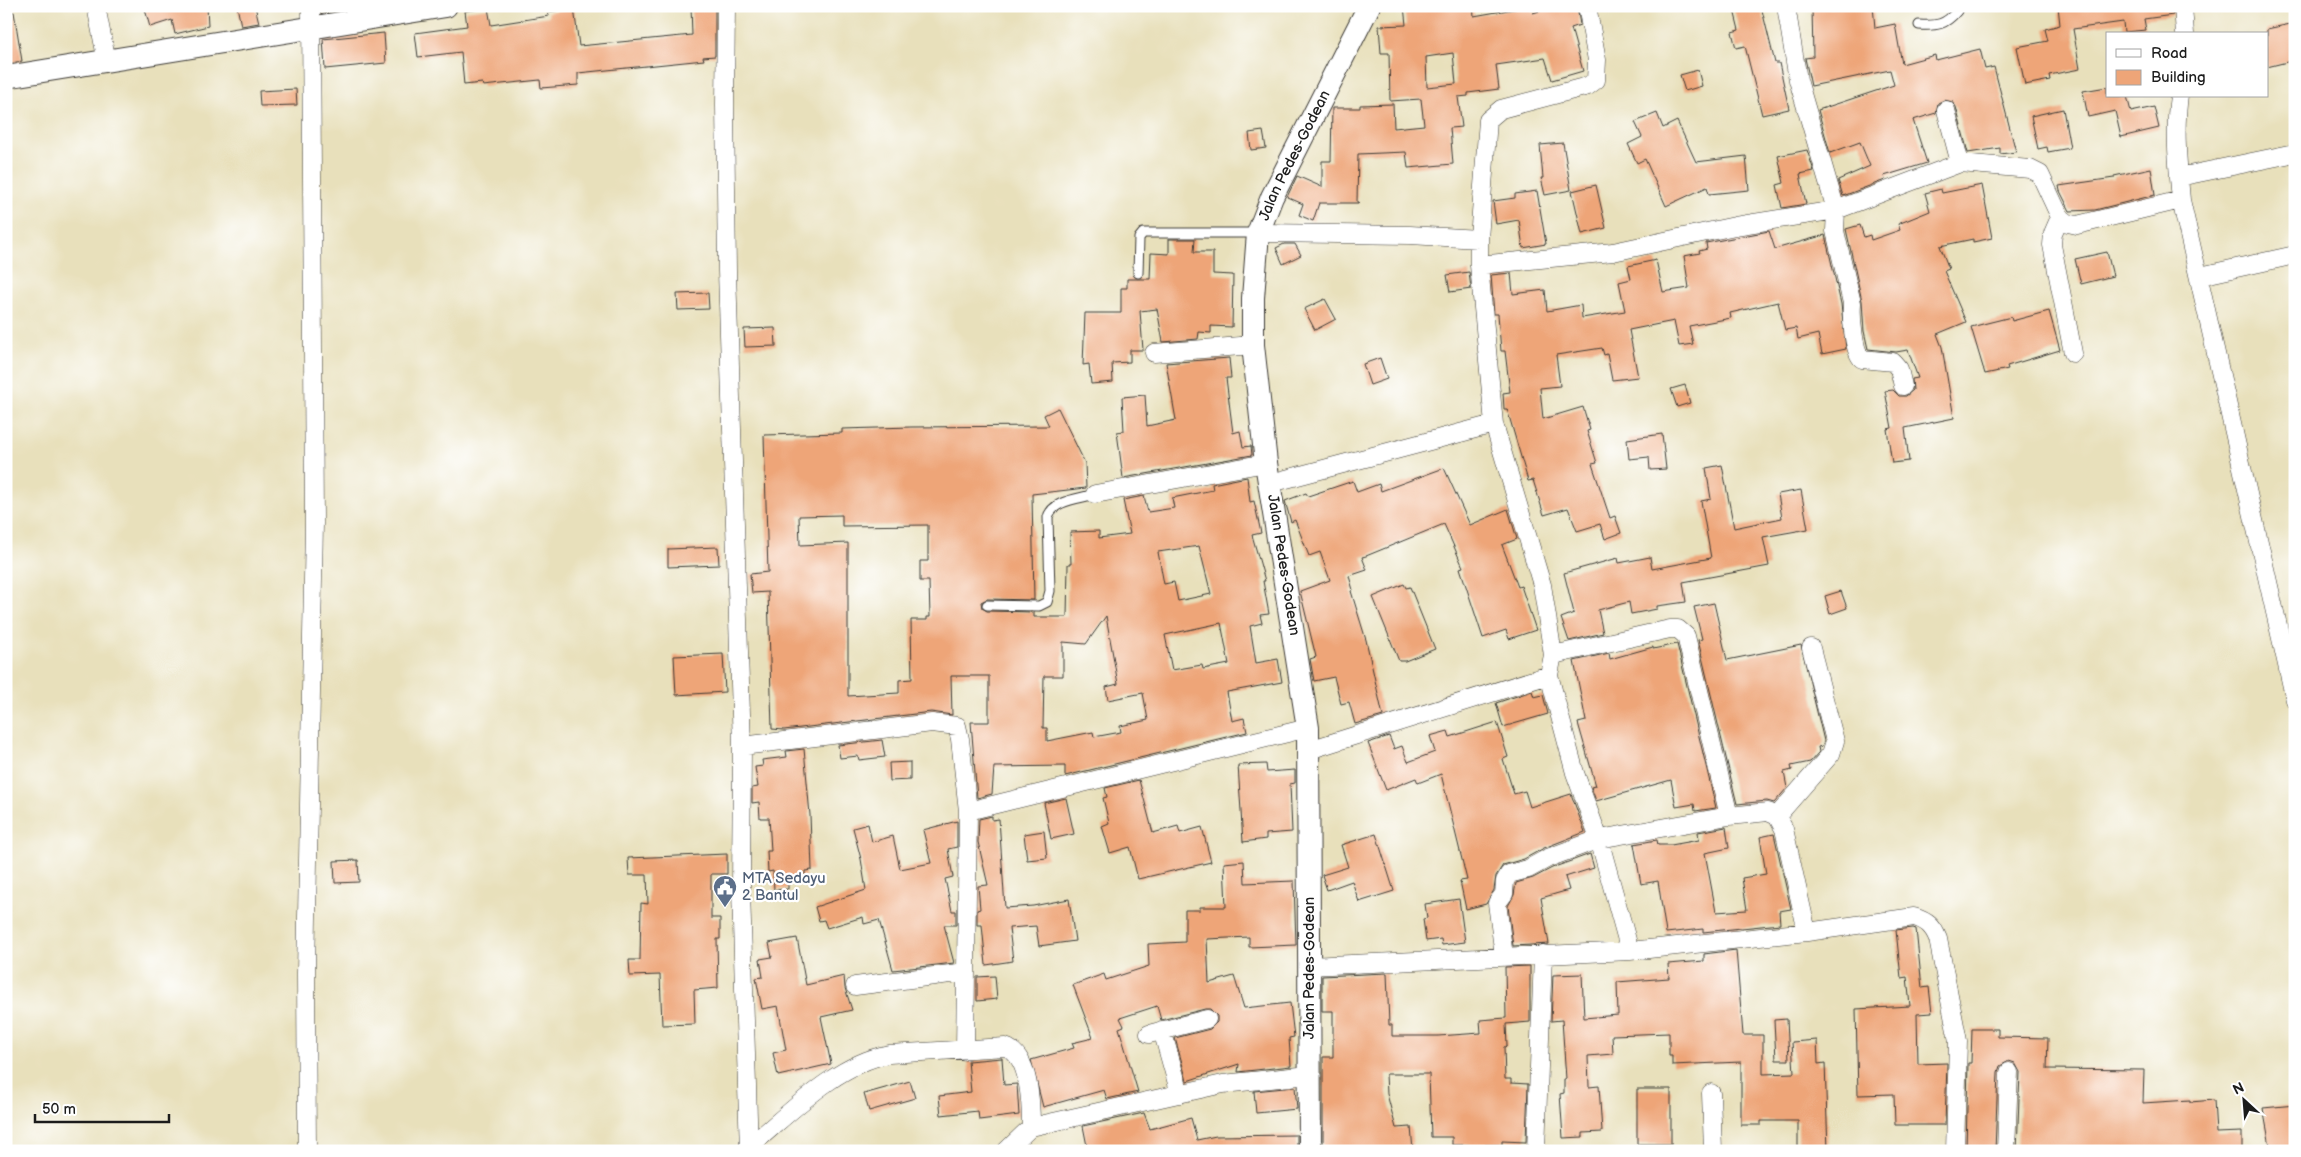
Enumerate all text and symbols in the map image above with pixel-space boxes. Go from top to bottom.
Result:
legend [2106,32,2268,98]
text: Road [2151,44,2187,63]
text: Building [2151,68,2206,87]
street label: Jalan Pedes-Godean [1255,87,1335,223]
street label: Jalan Pedes-Godean [1263,493,1304,637]
place label: MTA Sedayu 2 Bantul [742,869,826,905]
public building icon: MTA Sedayu 2 Bantul [712,874,738,908]
street label: Jalan Pedes-Godean [1300,897,1319,1039]
north arrow [2218,1074,2268,1124]
text: N [2230,1079,2247,1099]
scale bar [35,1092,169,1124]
text: 50 m [42,1100,76,1119]

